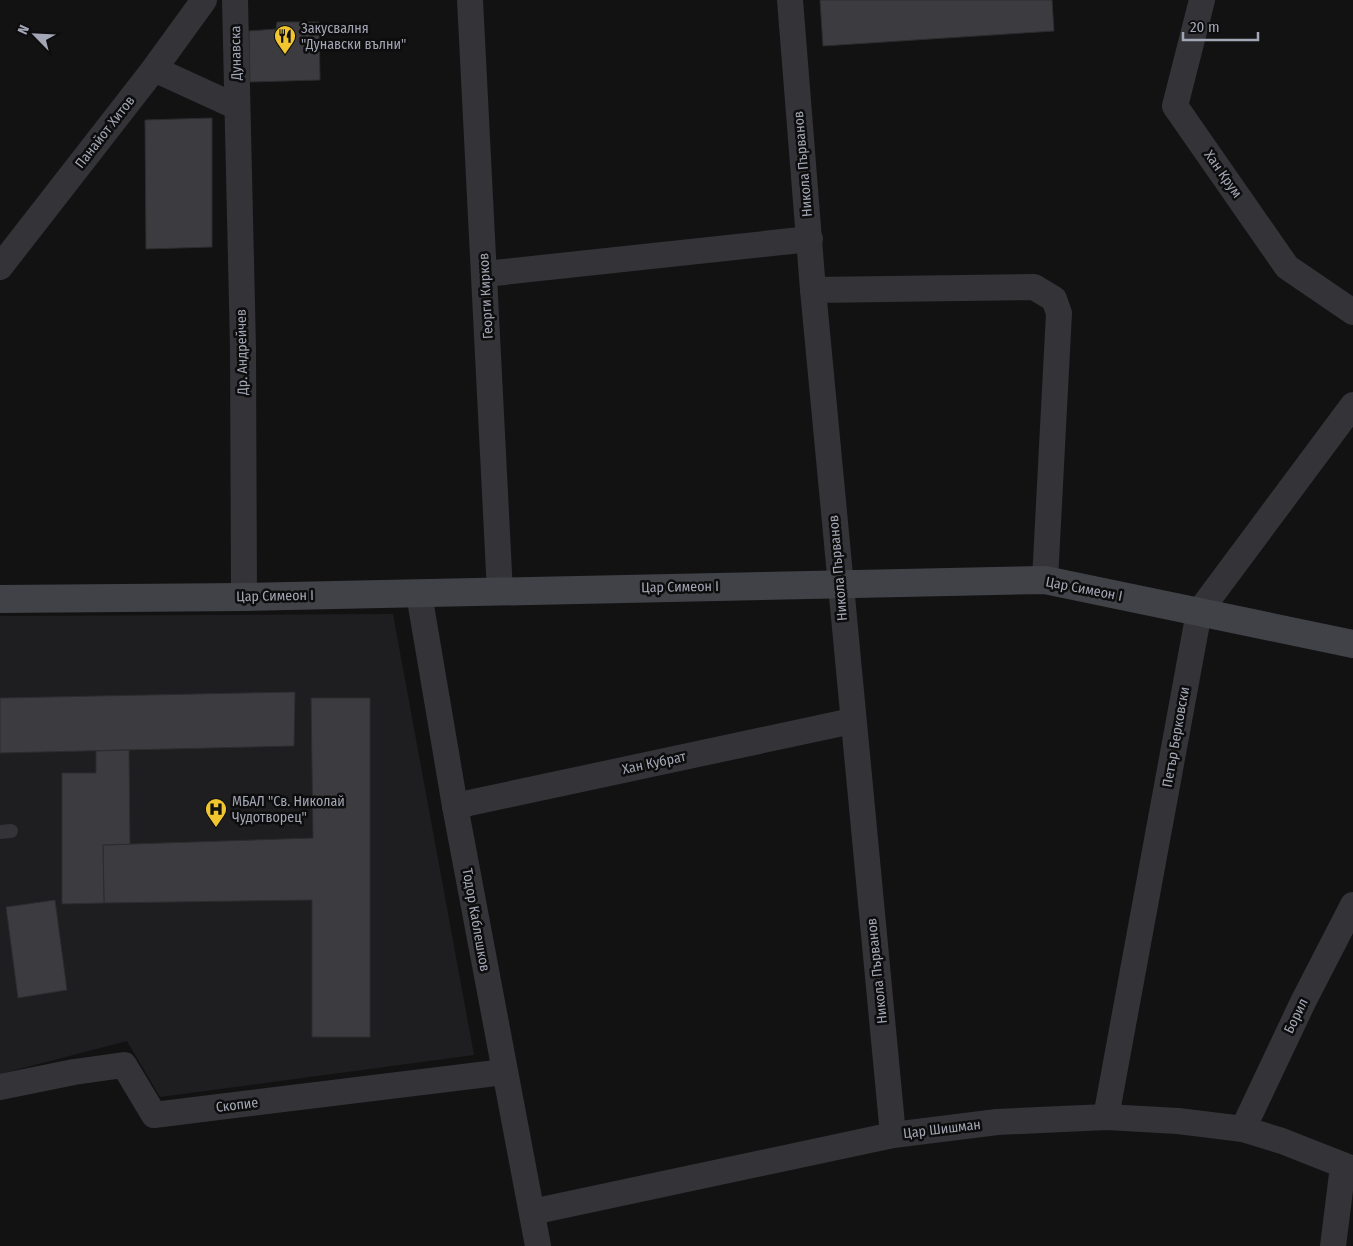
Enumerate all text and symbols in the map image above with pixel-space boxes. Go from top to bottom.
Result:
north arrow [10,10,60,60]
scale bar [1183,10,1258,42]
text: 20 m [1190,18,1220,36]
place label: Закусвалня "Дунавски вълни" [301,20,406,53]
text: N [14,23,33,37]
restaurant icon: Закусвалня "Дунавски вълни" [273,24,297,55]
street label: Дунавска [227,25,245,81]
street label: Панайот Хитов [71,92,139,172]
street label: Никола Първанов [790,110,816,218]
street label: Хан Крум [1201,147,1245,201]
street label: Георги Кирков [475,252,497,340]
street label: Др. Андрейчев [233,309,251,396]
street label: Никола Първанов [825,514,851,622]
street label: Цар Симеон I [1044,573,1124,605]
street label: Цар Симеон I [641,578,719,596]
street label: Цар Симеон I [236,587,314,605]
street label: Петър Берковски [1159,685,1193,789]
street label: Хан Кубрат [621,748,688,778]
place label: МБАЛ "Св. Николай Чудотворец" [232,793,345,826]
hospital icon: МБАЛ "Св. Николай Чудотворец" [204,797,228,828]
street label: Тодор Каблешков [459,867,493,973]
street label: Никола Първанов [863,917,891,1025]
street label: Борил [1280,996,1312,1036]
street label: Скопие [215,1094,259,1116]
street label: Цар Шишман [902,1116,982,1142]

